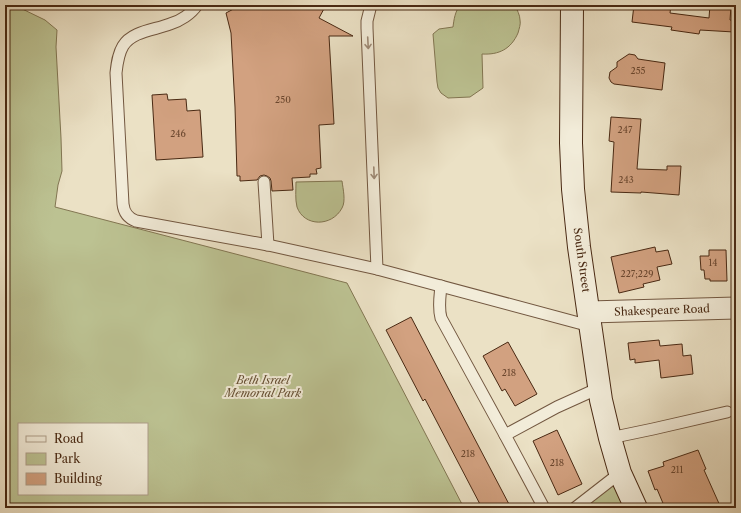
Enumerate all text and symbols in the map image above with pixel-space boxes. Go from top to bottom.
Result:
one-way arrow [364,36,372,49]
house number: 255 [631,65,646,76]
house number: 250 [275,94,291,105]
house number: 247 [618,124,633,135]
house number: 246 [170,128,186,139]
one-way arrow [370,166,377,179]
house number: 243 [618,174,634,185]
street label: South Street [571,227,593,293]
house number: 14 [709,257,718,268]
house number: 227;229 [621,268,653,279]
street label: Shakespeare Road [614,301,710,319]
house number: 218 [502,367,516,378]
park label: Beth Israel Memorial Park [223,373,302,400]
legend [18,423,148,495]
text: Road [54,431,84,446]
house number: 218 [461,448,475,459]
text: Park [54,451,81,466]
house number: 218 [550,457,564,468]
house number: 211 [671,464,684,475]
text: Building [54,471,102,486]

